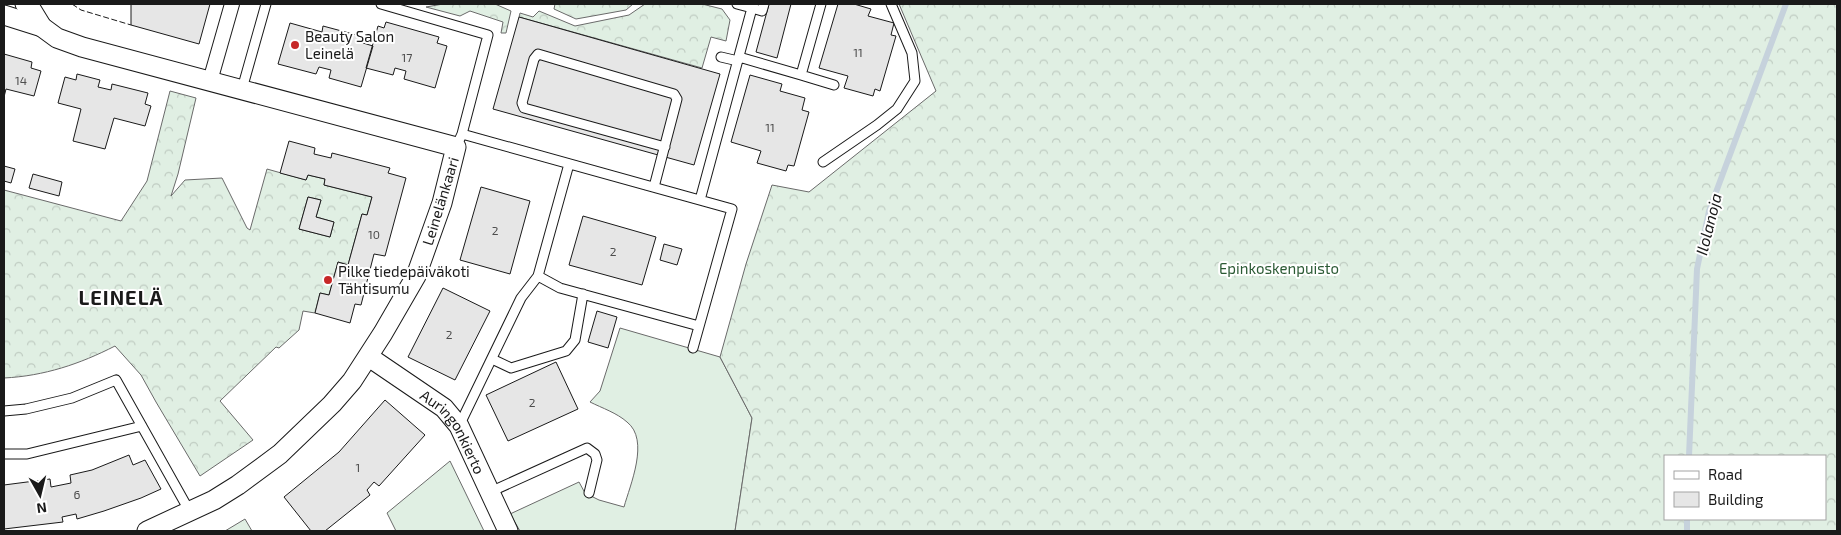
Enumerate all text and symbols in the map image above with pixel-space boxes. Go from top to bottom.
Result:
place label: Beauty Salon Leinelä [305,27,394,62]
marker: Beauty Salon Leinelä [289,39,301,51]
house number: 11 [853,45,863,59]
house number: 17 [402,50,412,64]
house number: 14 [15,73,27,87]
house number: 11 [765,120,775,134]
street label: Leinelänkaari [418,155,462,247]
water label: Ilolanoja [1691,191,1726,257]
house number: 2 [492,223,499,237]
house number: 10 [368,227,380,241]
house number: 2 [610,244,617,258]
park label: Epinkoskenpuisto [1219,259,1339,277]
place label: Pilke tiedepäiväkoti Tähtisumu [338,262,470,297]
marker: Pilke tiedepäiväkoti Tähtisumu [322,274,334,286]
district label: LEINELÄ [79,285,163,309]
house number: 2 [446,327,453,341]
street label: Auringonkierto [417,386,489,477]
house number: 2 [529,395,536,409]
legend [1664,455,1826,520]
house number: 1 [356,460,360,474]
text: Road [1708,465,1743,483]
north arrow [15,470,65,520]
house number: 6 [74,487,81,501]
text: Building [1708,490,1764,508]
text: N [36,499,48,517]

